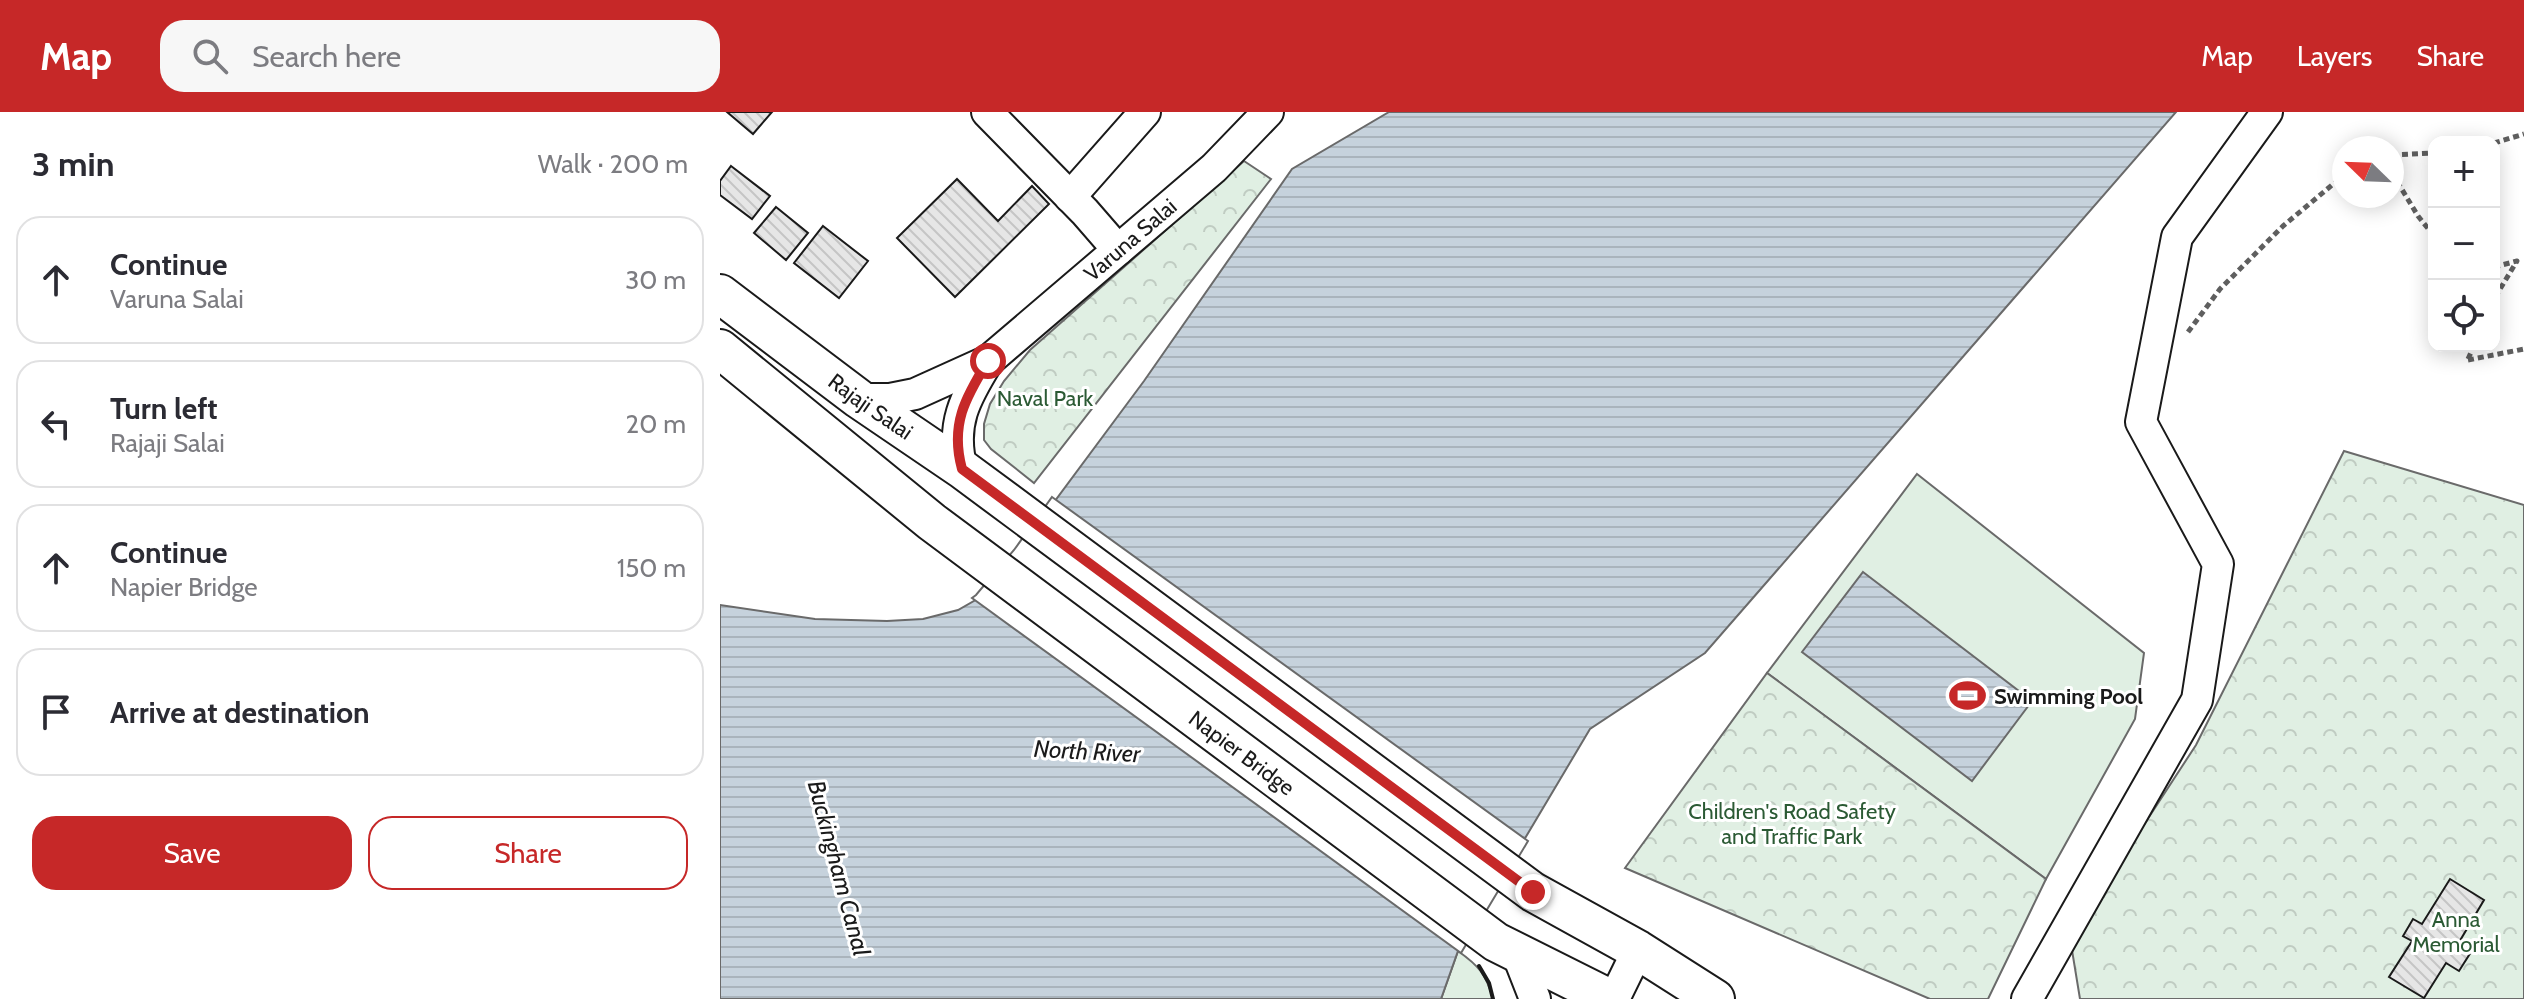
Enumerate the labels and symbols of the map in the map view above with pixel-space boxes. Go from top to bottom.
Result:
north arrow [2332,136,2404,208]
street label: Varuna Salai [1078,193,1182,287]
route start [970,343,1006,379]
street label: Rajaji Salai [823,367,918,445]
park label: Naval Park [997,385,1093,412]
sports icon: Swimming Pool [1949,677,1987,715]
place label: Swimming Pool [1994,683,2143,710]
street label: Napier Bridge [1184,705,1300,801]
water label: North River [1033,734,1143,768]
water label: Buckingham Canal [802,777,876,959]
park label: Children's Road Safety and Traffic Park [1688,798,1896,850]
route end [1515,874,1551,910]
park label: Anna Memorial [2412,906,2501,958]

